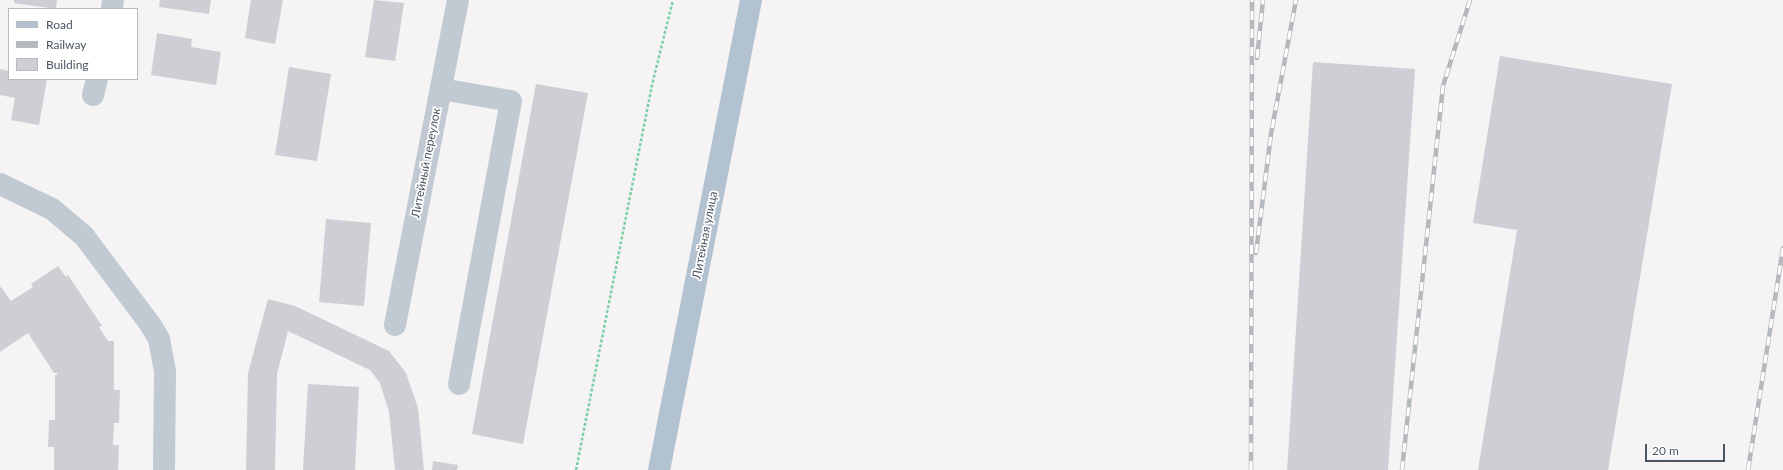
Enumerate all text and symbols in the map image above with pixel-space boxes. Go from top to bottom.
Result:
legend [8,8,138,80]
text: Road [46,17,73,32]
text: Railway [46,37,86,52]
text: Building [46,57,89,72]
street label: Литейный переулок [408,107,444,219]
street label: Литейная улица [689,190,721,280]
scale bar [1647,436,1727,462]
text: 20 m [1652,443,1679,458]

